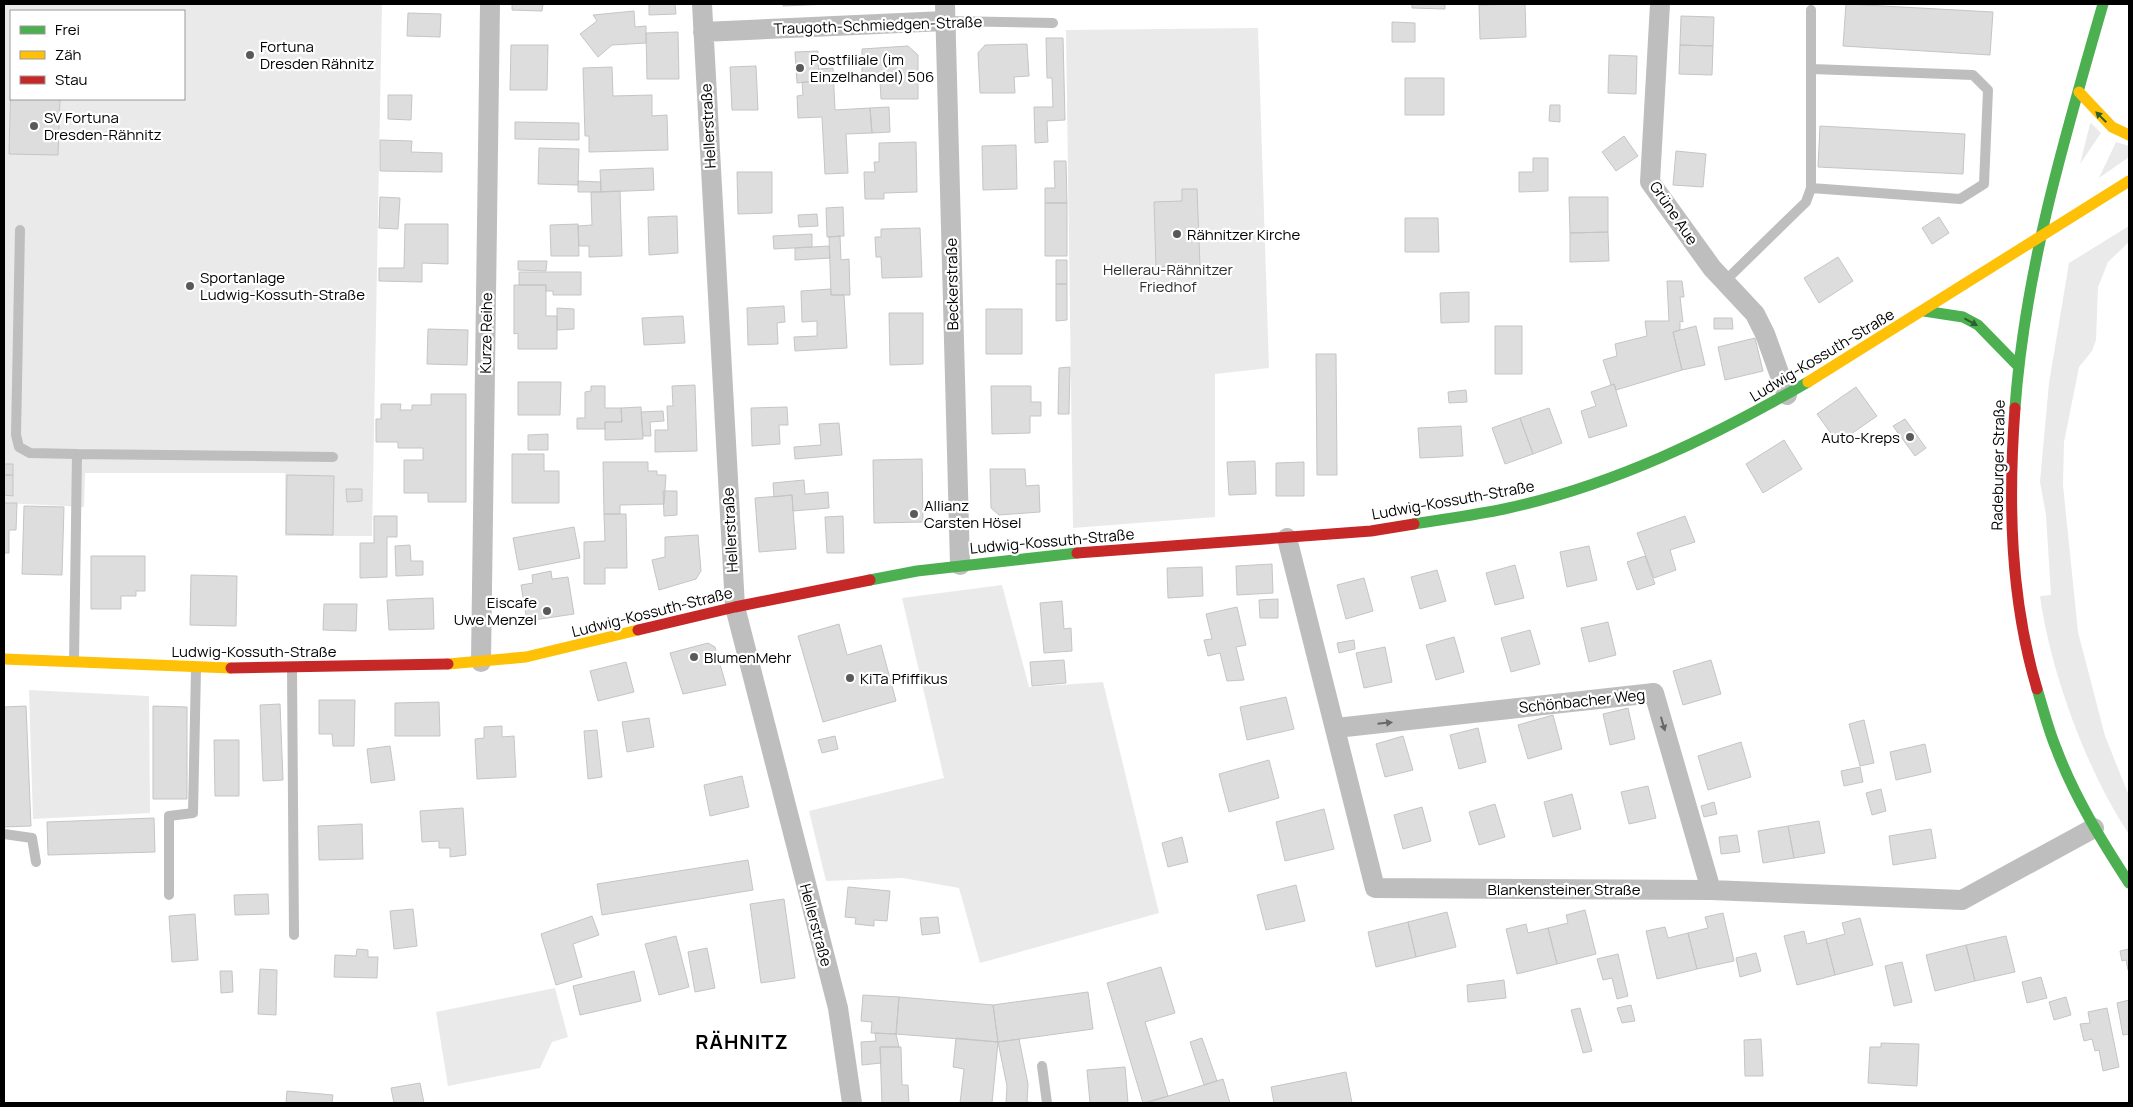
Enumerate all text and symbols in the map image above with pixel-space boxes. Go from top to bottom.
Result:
legend [10,10,185,100]
street label: Traugoth-Schmiedgen-Straße [773,11,983,39]
text: Frei [55,19,80,40]
place label: Fortuna Dresden Rähnitz [260,36,374,74]
text: Zäh [55,44,82,65]
marker: Fortuna Dresden Rähnitz [244,49,256,61]
place label: Postfiliale (im Einzelhandel) 506 [810,49,934,87]
marker: Postfiliale (im Einzelhandel) 506 [794,62,806,74]
text: Stau [55,69,88,90]
street label: Hellerstraße [695,83,721,169]
place label: SV Fortuna Dresden-Rähnitz [44,107,162,145]
one-way arrow [2095,111,2107,123]
marker: SV Fortuna Dresden-Rähnitz [28,120,40,132]
street label: Grüne Aue [1645,177,1703,249]
place label: Rähnitzer Kirche [1187,224,1301,245]
marker: Rähnitzer Kirche [1171,228,1183,240]
street label: Beckerstraße [941,237,963,330]
park label: Hellerau-Rähnitzer Friedhof [1103,259,1234,297]
place label: Sportanlage Ludwig-Kossuth-Straße [200,267,365,305]
marker: Sportanlage Ludwig-Kossuth-Straße [184,280,196,292]
street label: Kurze Reihe [475,292,497,374]
street label: Ludwig-Kossuth-Straße [1746,303,1898,407]
one-way arrow [1964,318,1979,326]
street label: Radeburger Straße [1986,399,2010,531]
place label: Auto-Kreps [1821,427,1900,448]
marker: Auto-Kreps [1904,431,1916,443]
street label: Ludwig-Kossuth-Straße [1370,475,1536,525]
street label: Hellerstraße [717,487,743,573]
place label: Allianz Carsten Hösel [924,495,1021,533]
marker: Allianz Carsten Hösel [908,508,920,520]
street label: Ludwig-Kossuth-Straße [969,523,1135,559]
street label: Ludwig-Kossuth-Straße [569,582,735,642]
place label: Eiscafe Uwe Menzel [454,592,537,630]
marker: Eiscafe Uwe Menzel [541,605,553,617]
street label: Ludwig-Kossuth-Straße [171,641,337,662]
place label: BlumenMehr [704,647,792,668]
marker: BlumenMehr [688,651,700,663]
place label: KiTa Pfiffikus [860,668,948,689]
marker: KiTa Pfiffikus [844,672,856,684]
street label: Schönbacher Weg [1518,684,1646,718]
one-way arrow [1659,717,1667,732]
one-way arrow [1377,719,1393,727]
street label: Blankensteiner Straße [1487,879,1641,900]
street label: Hellerstraße [795,881,837,969]
district label: RÄHNITZ [695,1028,789,1055]

